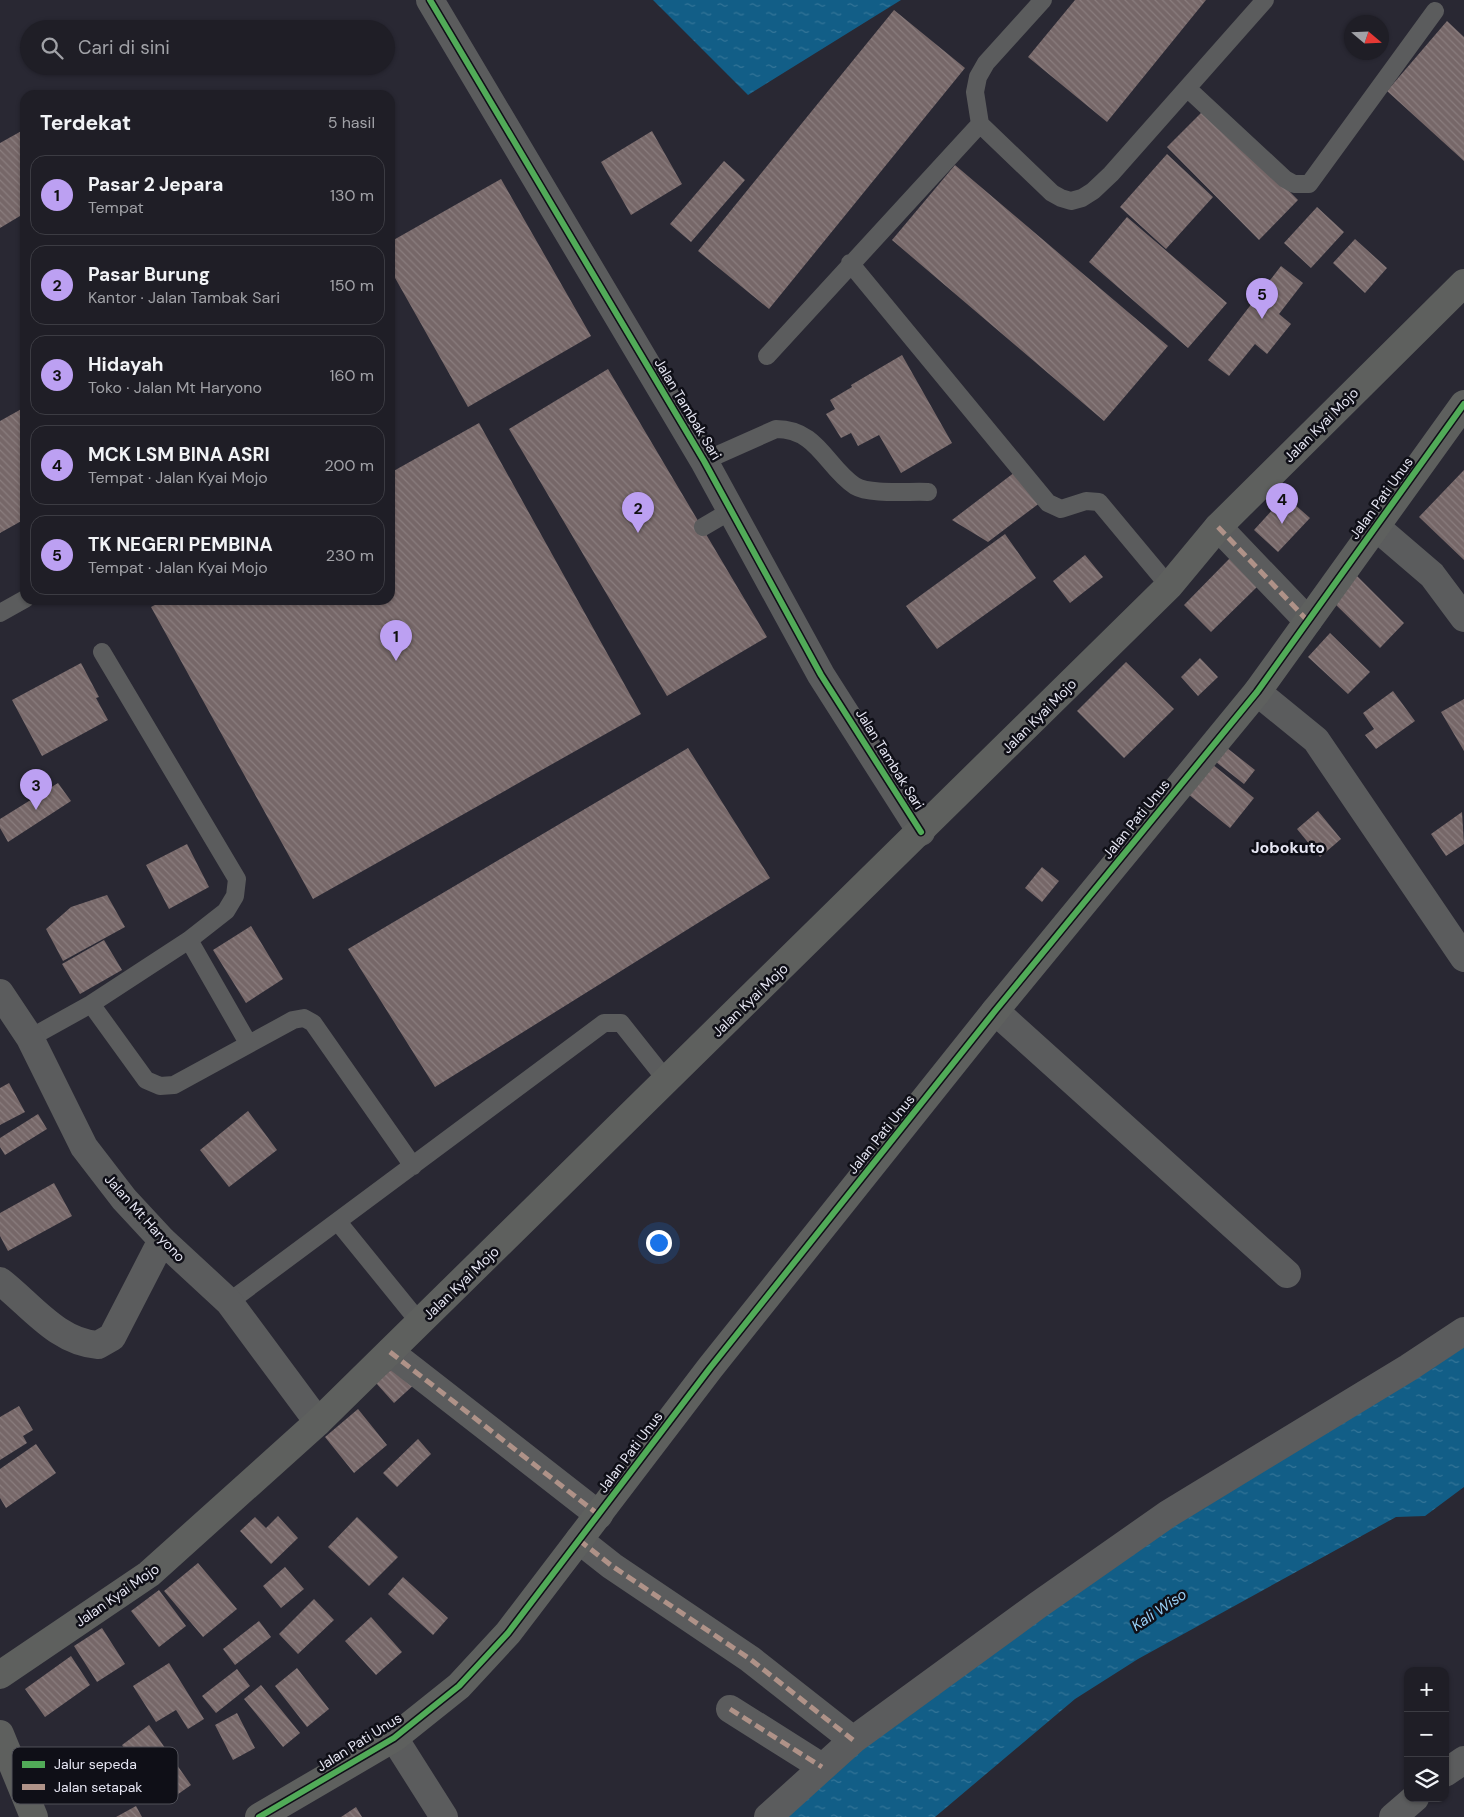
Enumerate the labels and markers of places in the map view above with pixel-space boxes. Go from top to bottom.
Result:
pin: 5 [1246,278,1278,319]
pin: 4 [1266,483,1298,524]
pin: 2 [622,492,654,533]
pin: 1 [380,620,412,661]
pin: 3 [20,769,52,810]

